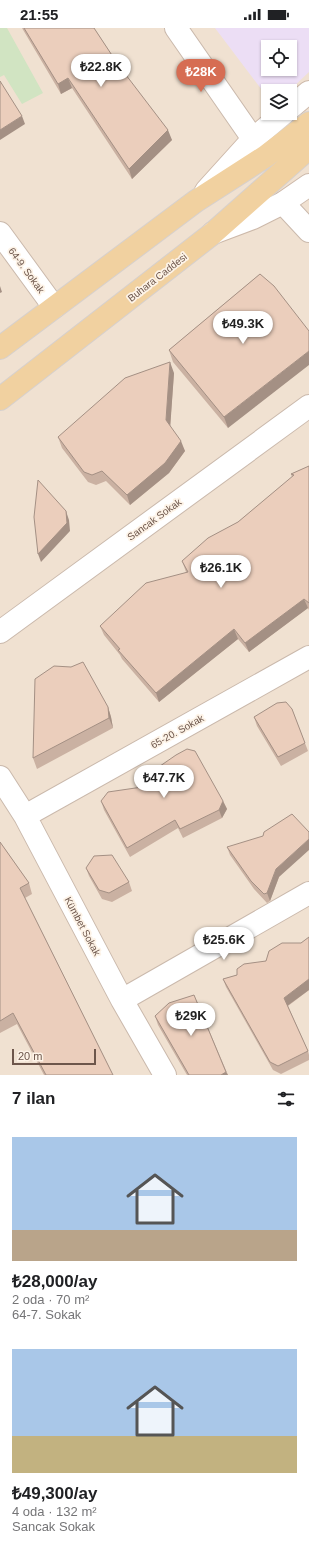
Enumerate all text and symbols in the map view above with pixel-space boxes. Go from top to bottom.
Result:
text: 21:55 [20,6,58,23]
map controls [261,40,297,120]
button: locate [261,40,297,76]
pin: ₺22.8K [68,54,134,88]
text: ₺22.8K [80,59,122,74]
pin: ₺28K [177,59,225,93]
text: ₺28K [185,64,217,79]
button: layers [261,84,297,120]
street label: 64-9. Sokak [6,245,47,296]
street label: Buhara Caddesi [126,251,189,304]
pin: ₺49.3K [210,311,276,345]
text: ₺49.3K [222,316,264,331]
street label: Sancak Sokak [125,496,184,543]
pin: ₺26.1K [188,555,254,589]
text: ₺26.1K [200,560,242,575]
street label: 65-20. Sokak [149,712,207,751]
pin: ₺47.7K [131,765,197,799]
text: ₺47.7K [143,770,185,785]
street label: Kümbet Sokak [62,895,103,958]
pin: ₺25.6K [191,927,257,961]
text: ₺25.6K [203,932,245,947]
pin: ₺29K [167,1003,215,1037]
text: ₺29K [175,1008,207,1023]
scale bar [12,1047,96,1066]
text: 20 m [18,1050,42,1062]
icon: filters [275,1088,297,1110]
text: 7 ilan [12,1089,55,1108]
icon: home [119,1163,191,1235]
text: ₺28,000/ay [12,1272,97,1291]
text: 2 oda · 70 m² [12,1292,89,1307]
text: 64-7. Sokak [12,1307,81,1322]
icon: home [119,1375,191,1447]
text: ₺49,300/ay [12,1484,97,1503]
text: 4 oda · 132 m² [12,1504,97,1519]
text: Sancak Sokak [12,1519,95,1534]

